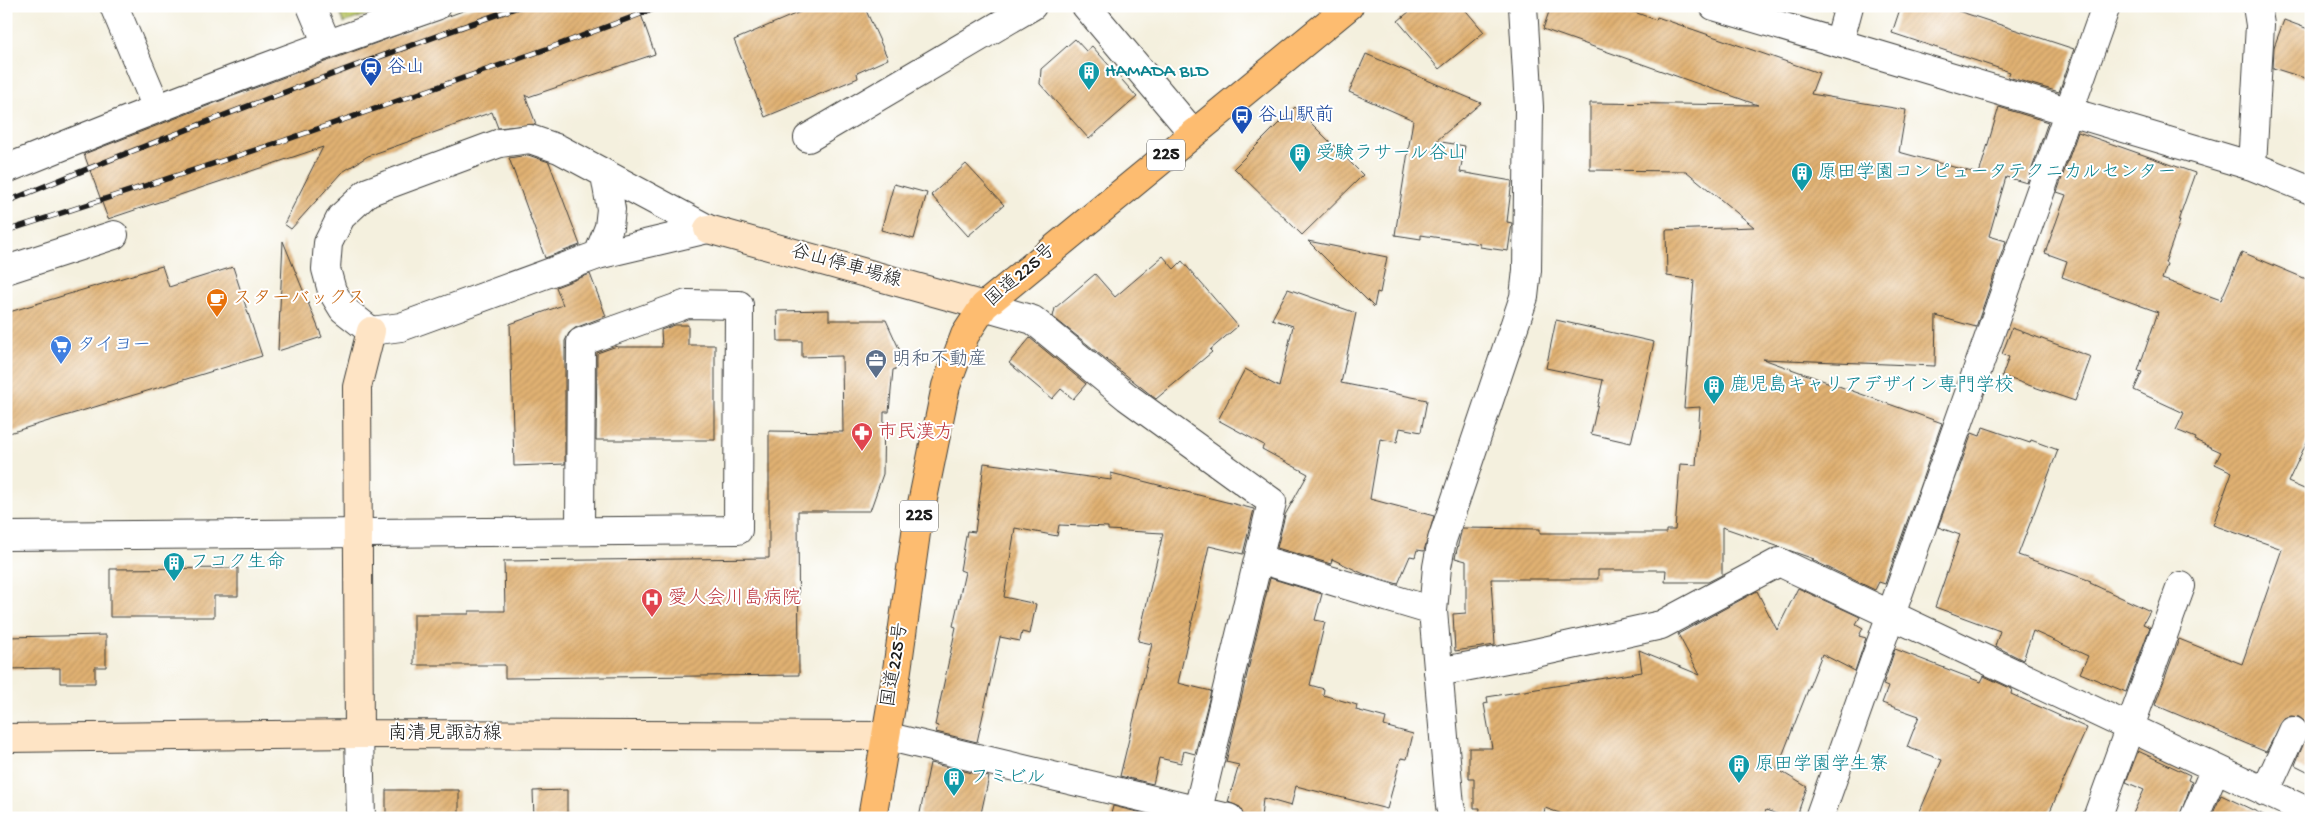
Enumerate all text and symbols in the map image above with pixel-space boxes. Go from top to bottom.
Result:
station icon: 谷山 [359,56,383,87]
place label: 谷山 [387,57,425,80]
building icon: HAMADA BLD [1077,60,1101,91]
place label: HAMADA BLD [1105,61,1209,84]
bus stop icon: 谷山駅前 [1230,104,1254,135]
place label: 谷山駅前 [1258,104,1334,128]
road number: 225 [1147,140,1185,170]
building icon: 受験ラサール谷山 [1288,142,1312,173]
place label: 受験ラサール谷山 [1316,142,1467,166]
building icon: 原田学園コンピュータテクニカルセンター [1790,161,1814,192]
place label: 原田学園コンピュータテクニカルセンター [1818,162,2176,185]
street label: 国道225号 [980,238,1061,313]
street label: 谷山停車場線 [788,239,904,294]
cafe icon: スターバックス [205,287,229,318]
place label: スターバックス [233,288,366,311]
supermarket icon: タイヨー [49,334,73,365]
place label: タイヨー [77,335,151,358]
office icon: 明和不動産 [864,348,888,379]
place label: 明和不動産 [892,348,987,372]
building icon: 鹿児島キャリアデザイン専門学校 [1702,374,1726,405]
place label: 鹿児島キャリアデザイン専門学校 [1730,374,2014,398]
pharmacy icon: 市民漢方 [850,421,874,452]
place label: 市民漢方 [878,421,954,445]
road number: 225 [900,501,938,532]
building icon: フコク生命 [162,551,186,582]
place label: フコク生命 [190,551,285,575]
hospital icon: 愛人会川島病院 [640,587,664,618]
place label: 愛人会川島病院 [668,587,801,611]
street label: 国道225号 [877,621,914,709]
street label: 南清見諏訪線 [388,722,502,746]
building icon: 原田学園学生寮 [1727,753,1751,784]
place label: 原田学園学生寮 [1755,753,1888,777]
building icon: フミビル [942,766,966,797]
place label: フミビル [970,767,1046,790]

